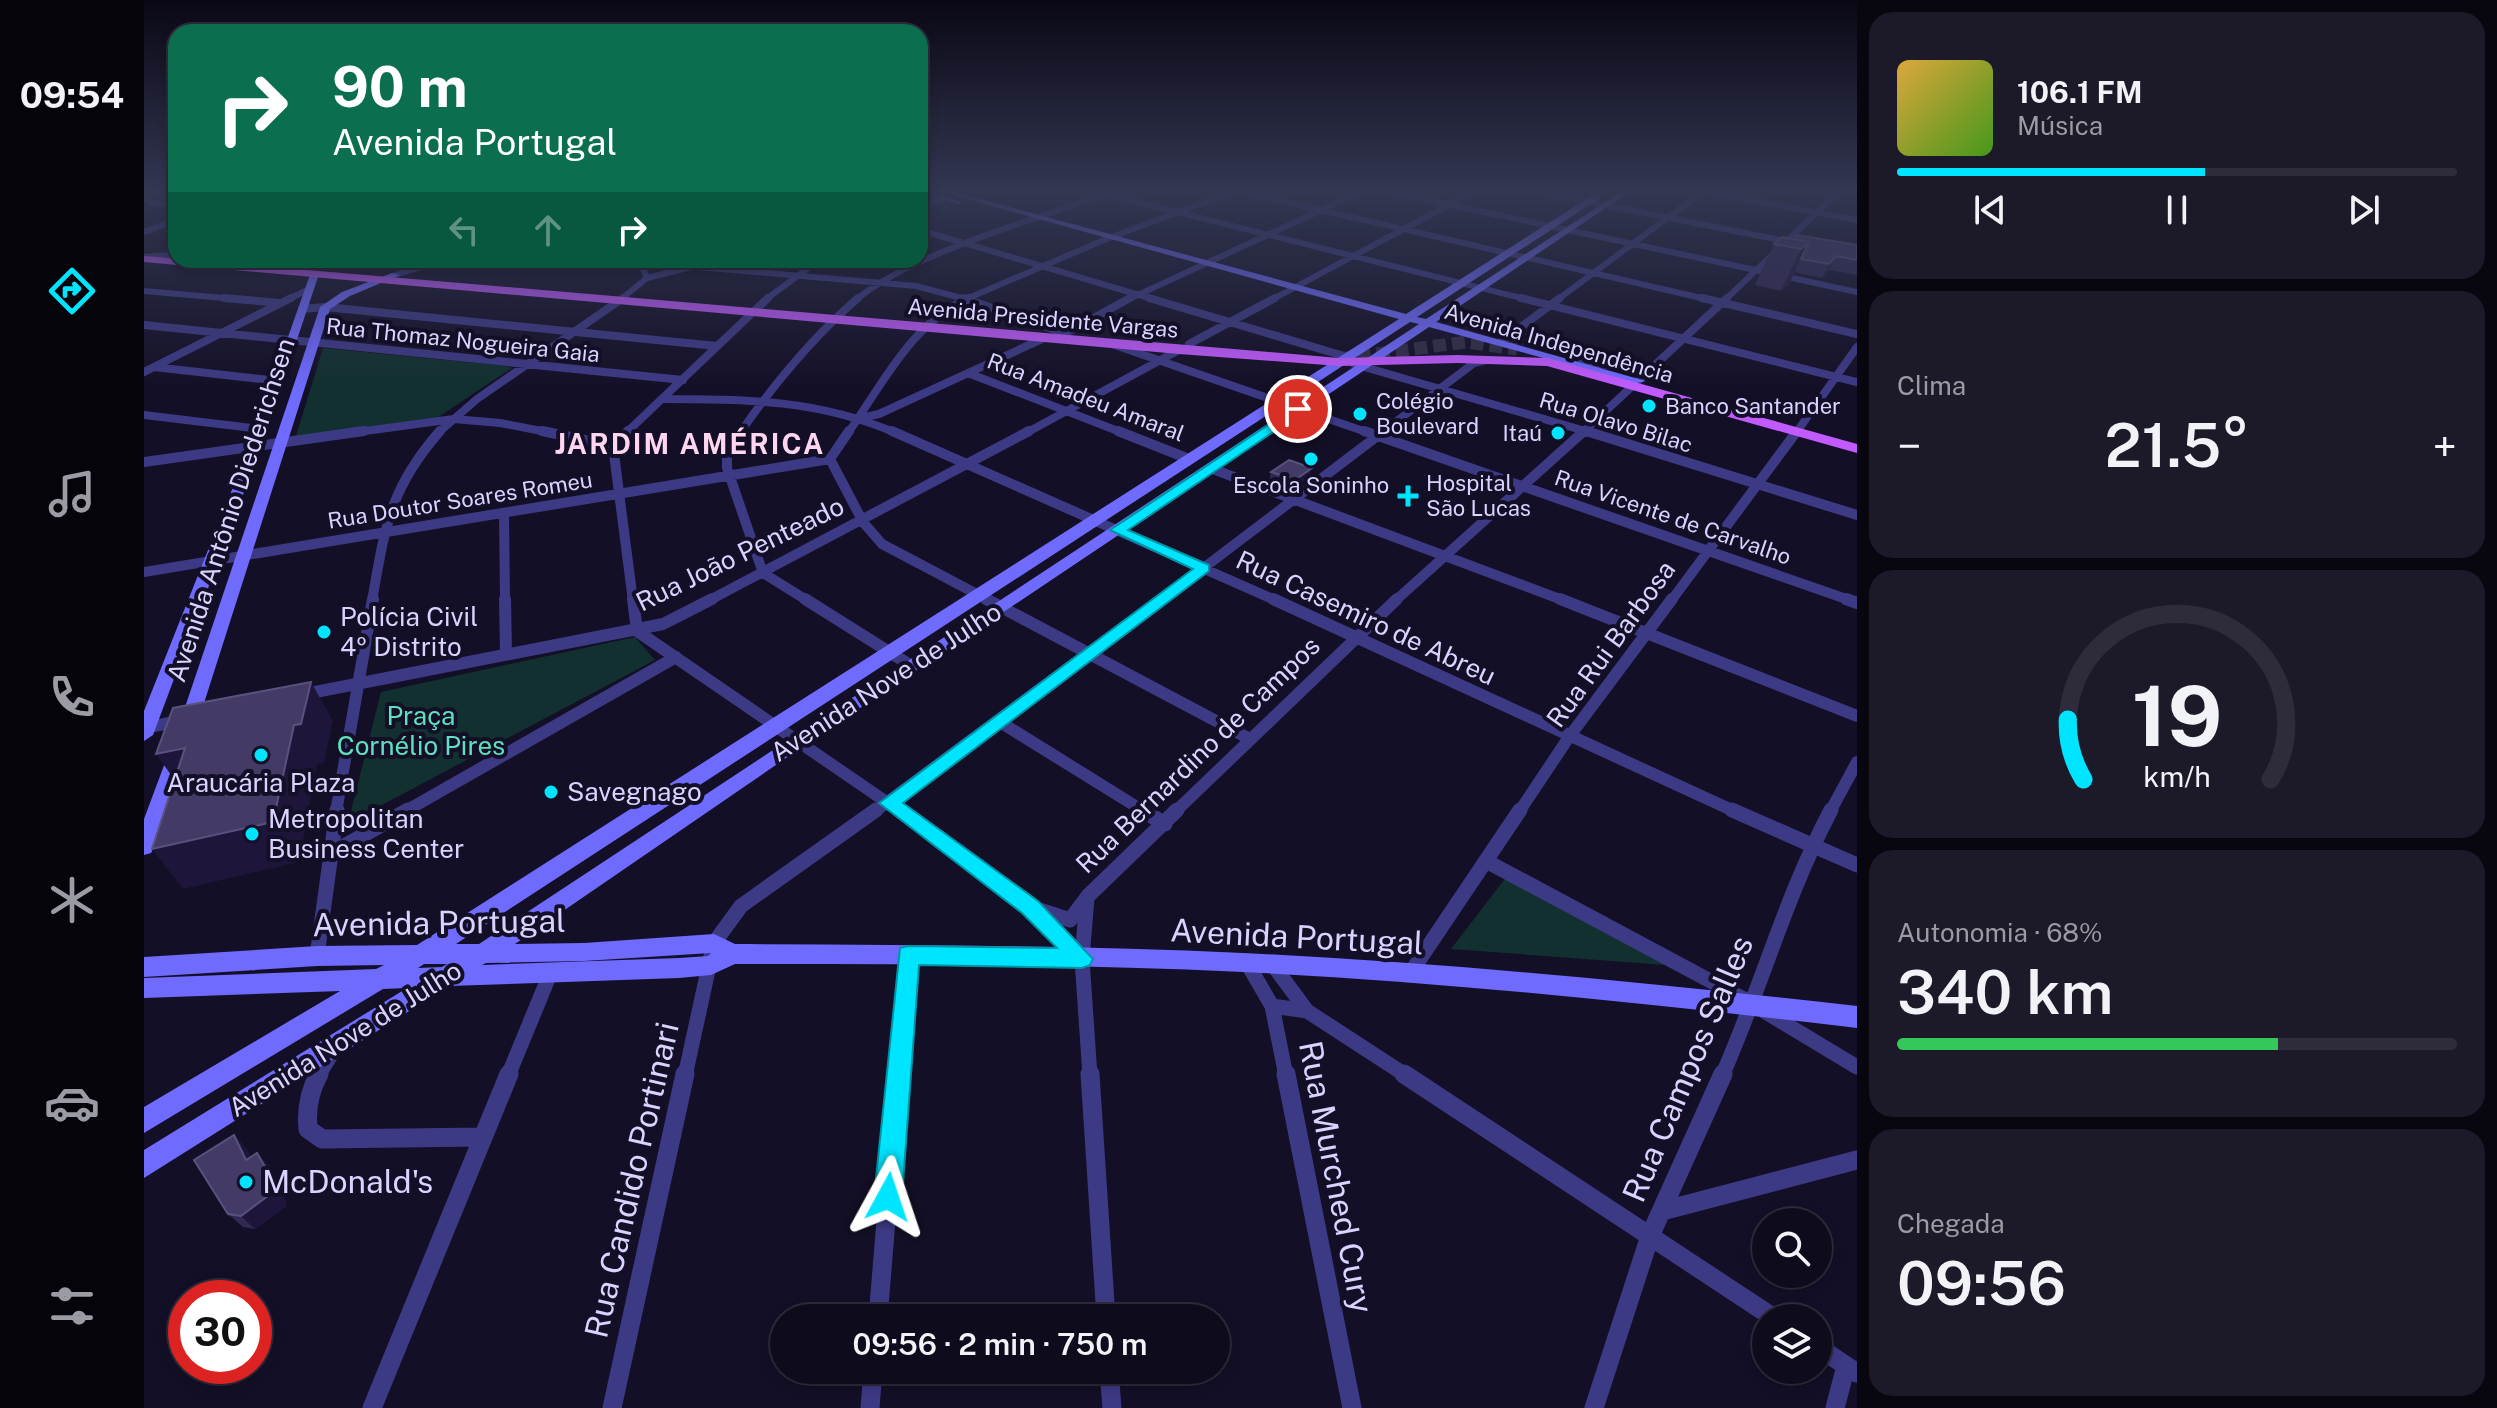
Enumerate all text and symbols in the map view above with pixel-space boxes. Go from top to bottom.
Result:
text: 90 m [332,54,468,120]
icon: right [200,56,304,160]
text: 09:54 [20,74,124,116]
text: 106.1 FM [2017,74,2143,110]
text: Música [2017,110,2103,141]
text: Avenida Portugal [332,121,617,163]
icon: previous [1968,188,2012,232]
icon: pause [2155,188,2199,232]
icon: next [2342,188,2386,232]
icon: left [442,208,486,252]
icon: ahead [526,208,570,252]
icon: right [610,208,654,252]
icon: directions [44,263,100,319]
street label: Avenida Presidente Vargas [906,293,1180,343]
street label: Avenida Independência [1442,298,1676,388]
street label: Rua Thomaz Nogueira Gaia [325,313,601,367]
street label: Avenida Antônio Diederichsen [160,334,301,686]
street label: Rua Amadeu Amaral [984,347,1188,447]
text: Clima [1897,370,1966,401]
pin [1264,375,1332,443]
street label: Rua Olavo Bilac [1536,386,1696,458]
icon: arrive [1276,387,1320,431]
place label: Colégio Boulevard [1376,388,1479,439]
place label: Banco Santander [1665,393,1841,419]
marker: Banco Santander [1640,397,1658,415]
marker: Colégio Boulevard [1351,405,1369,423]
text: 21.5° [2105,410,2249,481]
place label: Itaú [1502,420,1542,446]
text: − [1897,420,1921,472]
text: + [2433,420,2457,472]
marker: Itaú [1549,424,1567,442]
district label: JARDIM AMÉRICA [555,427,825,460]
marker: Escola Soninho [1302,450,1320,468]
street label: Rua Vicente de Carvalho [1551,464,1795,570]
icon: music [44,466,100,522]
street label: Rua Doutor Soares Romeu [326,466,594,534]
place label: Hospital São Lucas [1426,470,1531,521]
place label: Escola Soninho [1233,472,1389,498]
marker: Hospital São Lucas [1397,485,1419,507]
street label: Rua João Penteado [631,490,849,617]
street label: Rua Casemiro de Abreu [1232,544,1501,691]
street label: Rua Rui Barbosa [1540,554,1681,733]
street label: Avenida Nove de Julho [765,595,1007,768]
place label: Polícia Civil 4º Distrito [340,601,478,662]
marker: Polícia Civil 4º Distrito [315,623,333,641]
street label: Rua Bernardino de Campos [1069,630,1326,879]
text: 19 [2132,667,2222,765]
icon: phone [44,669,100,725]
park label: Praça Cornélio Pires [337,700,505,761]
marker: Araucária Plaza [252,746,270,764]
text: km/h [2143,760,2211,793]
place label: Araucária Plaza [167,767,355,798]
place label: Savegnago [567,776,702,807]
marker: Savegnago [542,783,560,801]
place label: Metropolitan Business Center [268,803,464,864]
marker: Metropolitan Business Center [243,825,261,843]
icon: climate [44,872,100,928]
street label: Avenida Portugal [312,902,566,943]
street label: Avenida Portugal [1169,911,1425,962]
text: Autonomia · 68% [1897,917,2103,948]
street label: Rua Campos Salles [1615,930,1760,1207]
street label: Avenida Nove de Julho [223,954,467,1123]
text: 340 km [1897,957,2113,1028]
street label: Rua Candido Portinari [577,1019,686,1341]
street label: Rua Murched Cury [1292,1038,1381,1316]
icon: car [44,1075,100,1131]
position arrow [846,1155,930,1239]
place label: McDonald's [262,1163,433,1200]
marker: McDonald's [237,1173,255,1191]
map controls [1752,1208,1832,1384]
button: search [1752,1208,1832,1288]
text: Chegada [1897,1208,2005,1239]
text: 09:56 [1897,1248,2066,1319]
icon: filters [44,1278,100,1334]
speed limit sign: 30 [168,1280,272,1384]
button: layers [1752,1304,1832,1384]
text: 09:56 · 2 min · 750 m [852,1326,1148,1362]

